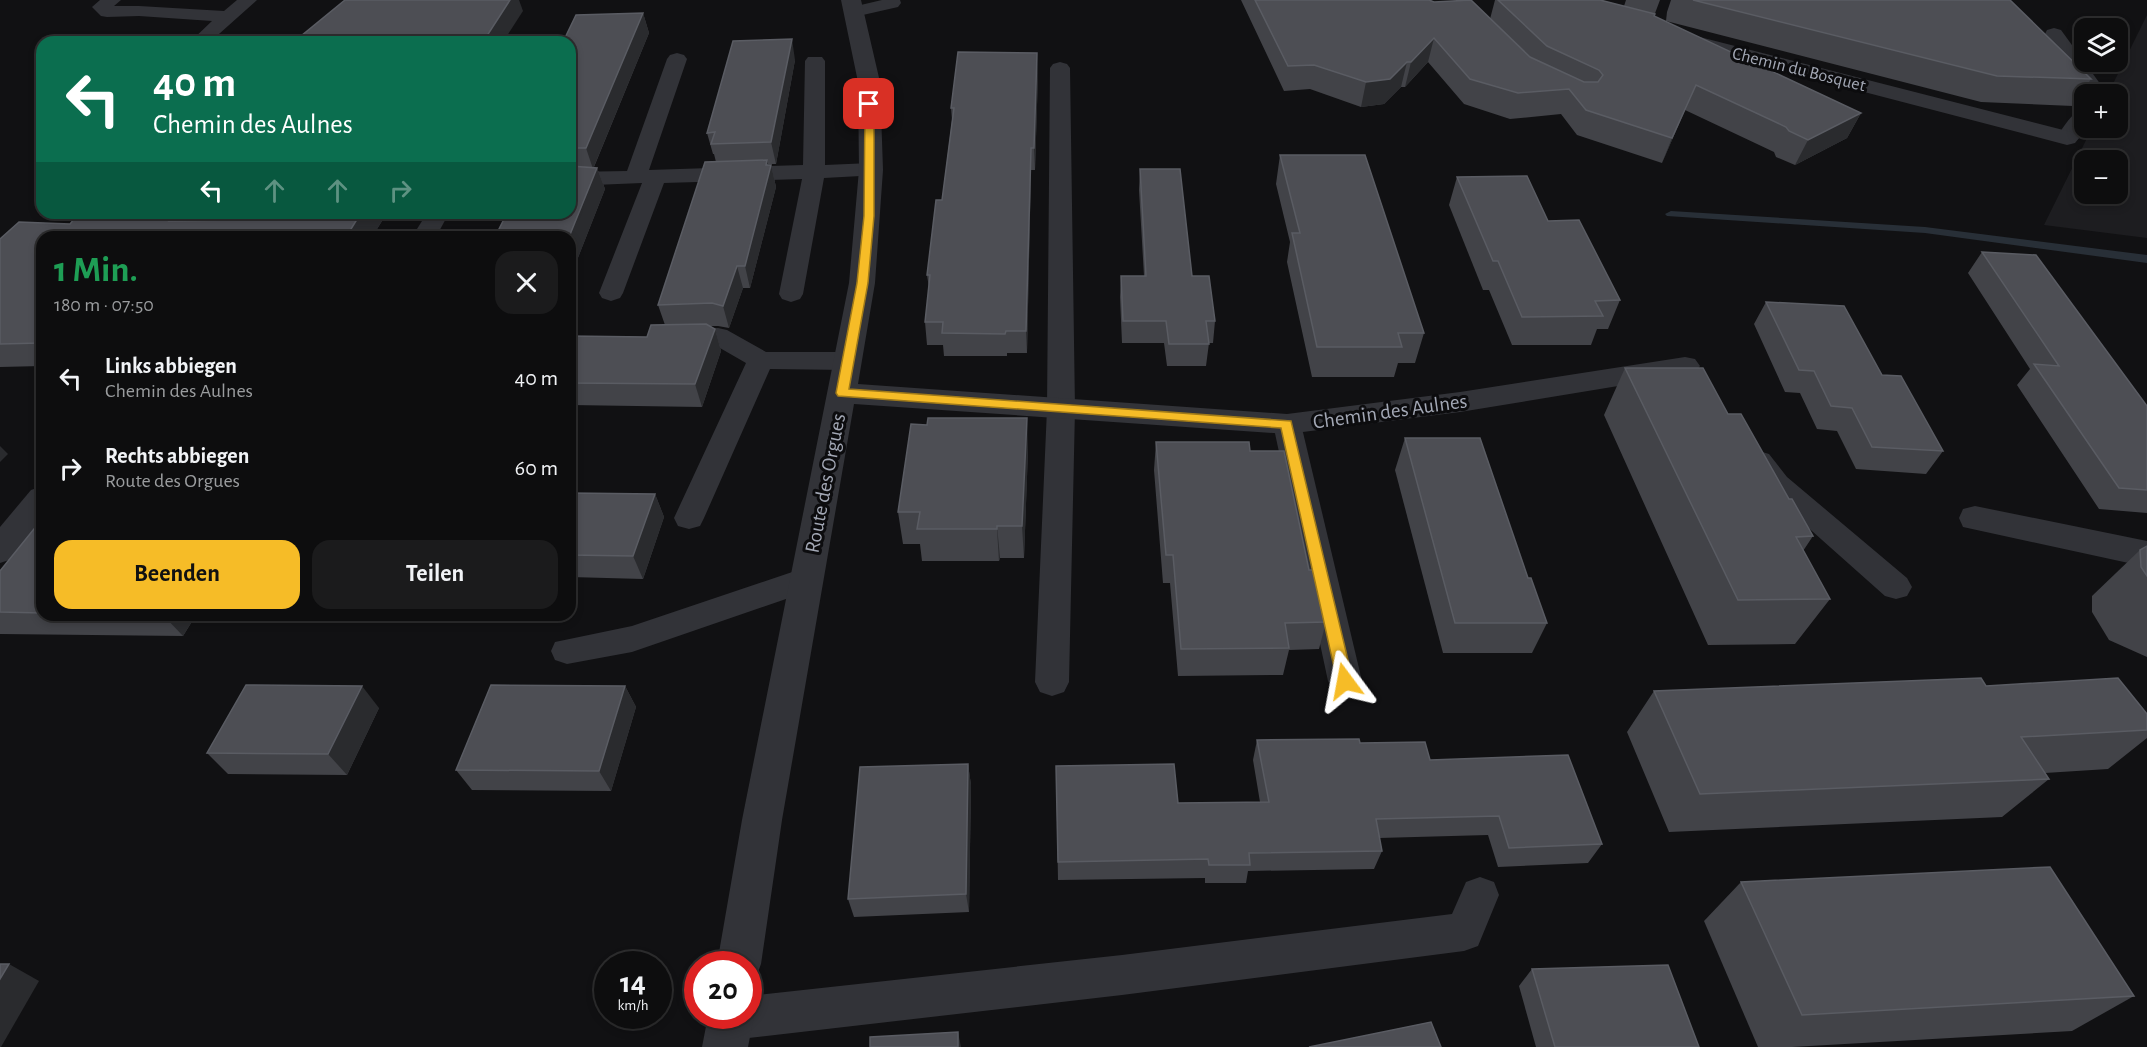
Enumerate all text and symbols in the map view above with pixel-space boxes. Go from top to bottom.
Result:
map controls [2074,18,2128,204]
button: layers [2074,18,2128,72]
street label: Chemin du Bosquet [1730,45,1868,95]
icon: left [54,60,132,138]
text: 40 m [153,62,236,104]
pin [843,78,894,129]
button: + [2074,84,2128,138]
icon: arrive [852,87,885,120]
text: Chemin des Aulnes [153,111,353,138]
button: − [2074,150,2128,204]
icon: left [195,174,228,207]
icon: ahead [258,174,291,207]
icon: ahead [321,174,354,207]
icon: right [384,174,417,207]
button: close [495,251,558,314]
text: 1 Min. [54,252,138,288]
text: 180 m · 07:50 [54,295,154,315]
text: Links abbiegen [105,355,237,377]
icon: left [54,362,87,395]
text: 40 m [515,367,558,389]
text: Chemin des Aulnes [105,381,253,401]
street label: Chemin des Aulnes [1312,390,1468,433]
street label: Route des Orgues [802,412,849,555]
text: Rechts abbiegen [105,445,249,467]
icon: right [54,452,87,485]
text: 60 m [515,457,558,479]
text: Route des Orgues [105,471,240,491]
button: Beenden [54,540,300,609]
button: Teilen [312,540,558,609]
position arrow [1313,649,1377,713]
speed limit sign: 20 [684,951,762,1029]
text: 14 [620,968,646,998]
text: km/h [618,998,648,1013]

